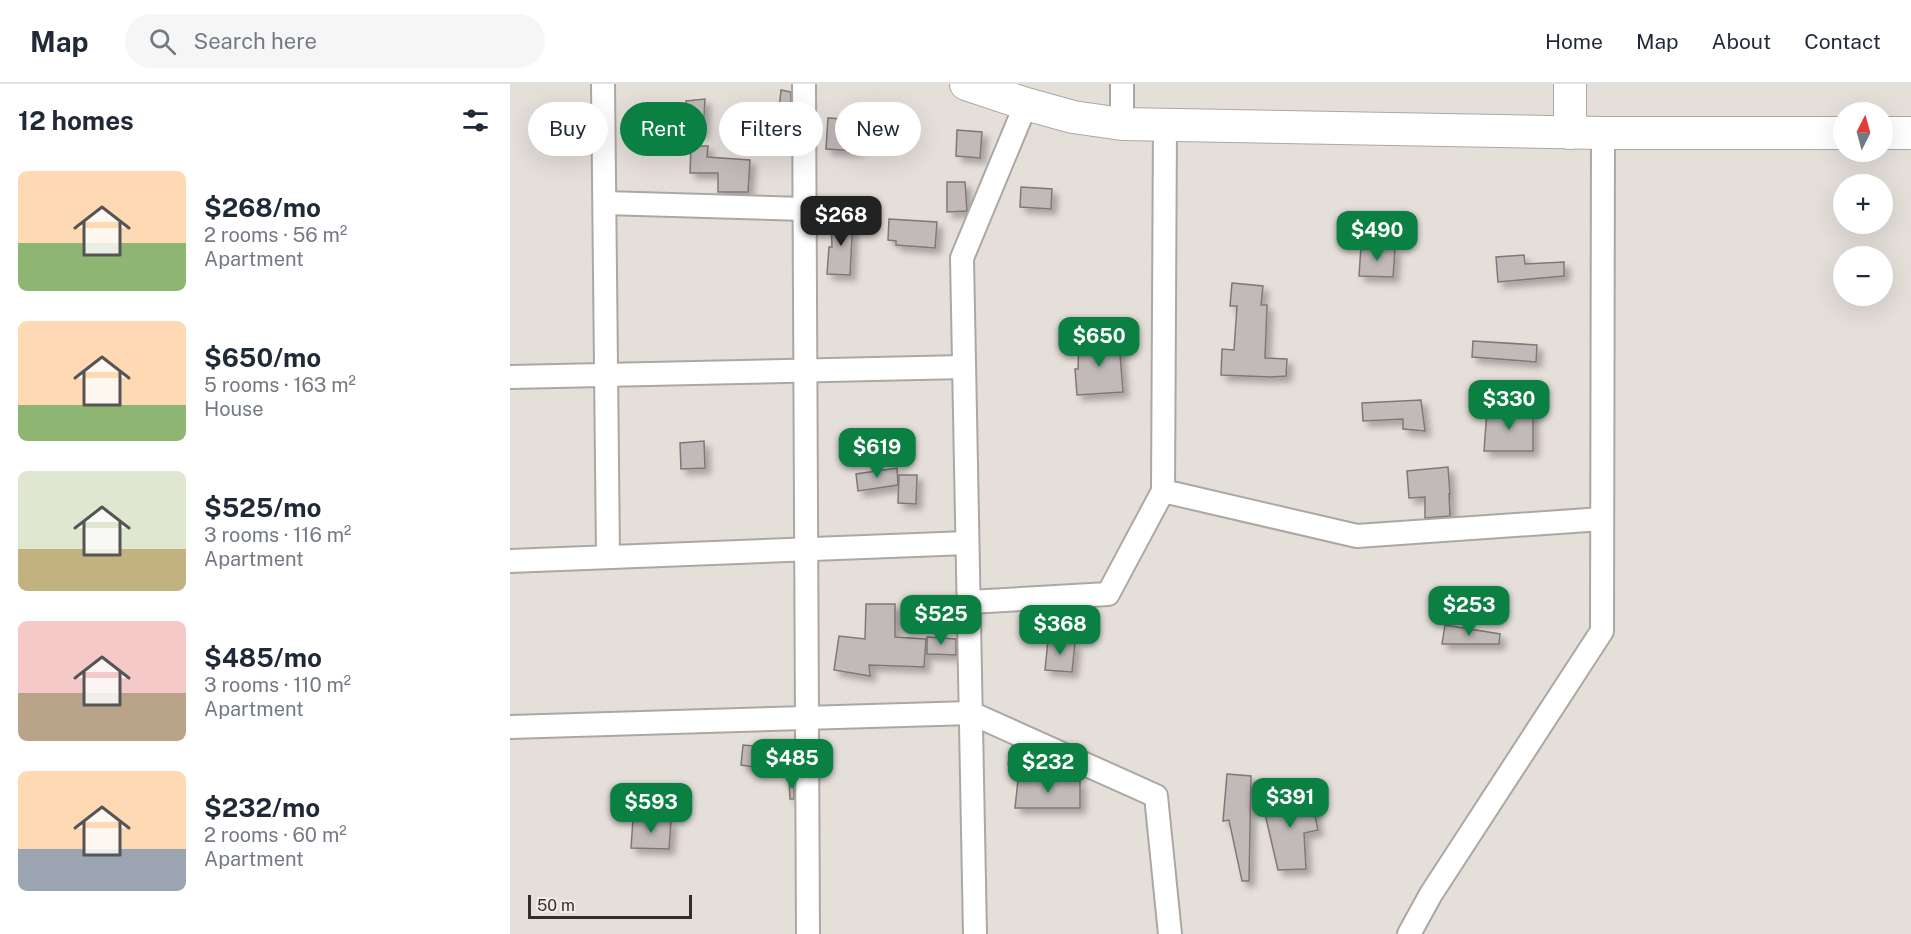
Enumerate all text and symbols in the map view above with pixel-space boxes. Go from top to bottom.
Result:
search box [125,14,545,68]
text: Map [30,25,89,58]
icon: search [146,25,179,58]
text: Search here [194,28,317,54]
text: Home [1545,29,1603,54]
text: Map [1636,29,1679,54]
text: About [1712,29,1771,54]
text: Contact [1804,29,1881,54]
chip: Buy [528,102,608,156]
chip: Rent [620,102,707,156]
chip: Filters [719,102,823,156]
chip: New [835,102,921,156]
north arrow [1833,102,1893,162]
map controls [1833,102,1893,306]
icon: filters [459,104,492,137]
text: 12 homes [18,105,134,136]
button: + [1833,174,1893,234]
text: $268/mo [204,192,321,223]
icon: home [66,195,138,267]
pin: $268 [805,196,877,247]
text: $268 [815,203,867,227]
pin: $490 [1341,211,1413,262]
text: $490 [1351,218,1403,242]
text: 2 rooms · 56 m² [204,223,347,247]
button: − [1833,246,1893,306]
text: Apartment [204,247,304,271]
pin: $650 [1063,317,1135,368]
text: $650 [1072,324,1126,348]
text: $650/mo [204,342,321,373]
icon: home [66,345,138,417]
text: 5 rooms · 163 m² [204,373,356,397]
pin: $330 [1473,380,1545,431]
text: $330 [1483,387,1535,411]
text: House [204,397,264,421]
pin: $619 [841,428,913,479]
text: $619 [853,435,901,459]
text: $525/mo [204,492,321,523]
icon: home [66,495,138,567]
text: 3 rooms · 116 m² [204,523,351,547]
text: Apartment [204,547,304,571]
pin: $253 [1433,586,1505,637]
text: $253 [1442,593,1496,617]
pin: $525 [905,595,977,646]
text: $525 [914,602,968,626]
pin: $368 [1024,605,1096,656]
text: $368 [1033,612,1087,636]
text: $485/mo [204,642,322,673]
icon: home [66,645,138,717]
text: 3 rooms · 110 m² [204,673,351,697]
text: Apartment [204,697,304,721]
pin: $485 [756,739,828,790]
pin: $232 [1012,743,1084,794]
text: $485 [765,746,819,770]
text: $232 [1022,750,1074,774]
pin: $391 [1254,778,1326,829]
pin: $593 [615,783,687,834]
text: $391 [1266,785,1314,809]
text: $593 [624,790,678,814]
text: $232/mo [204,792,320,823]
icon: home [66,795,138,867]
text: 2 rooms · 60 m² [204,823,347,847]
text: Apartment [204,847,304,871]
scale bar [528,892,692,920]
text: 50 m [537,896,575,915]

